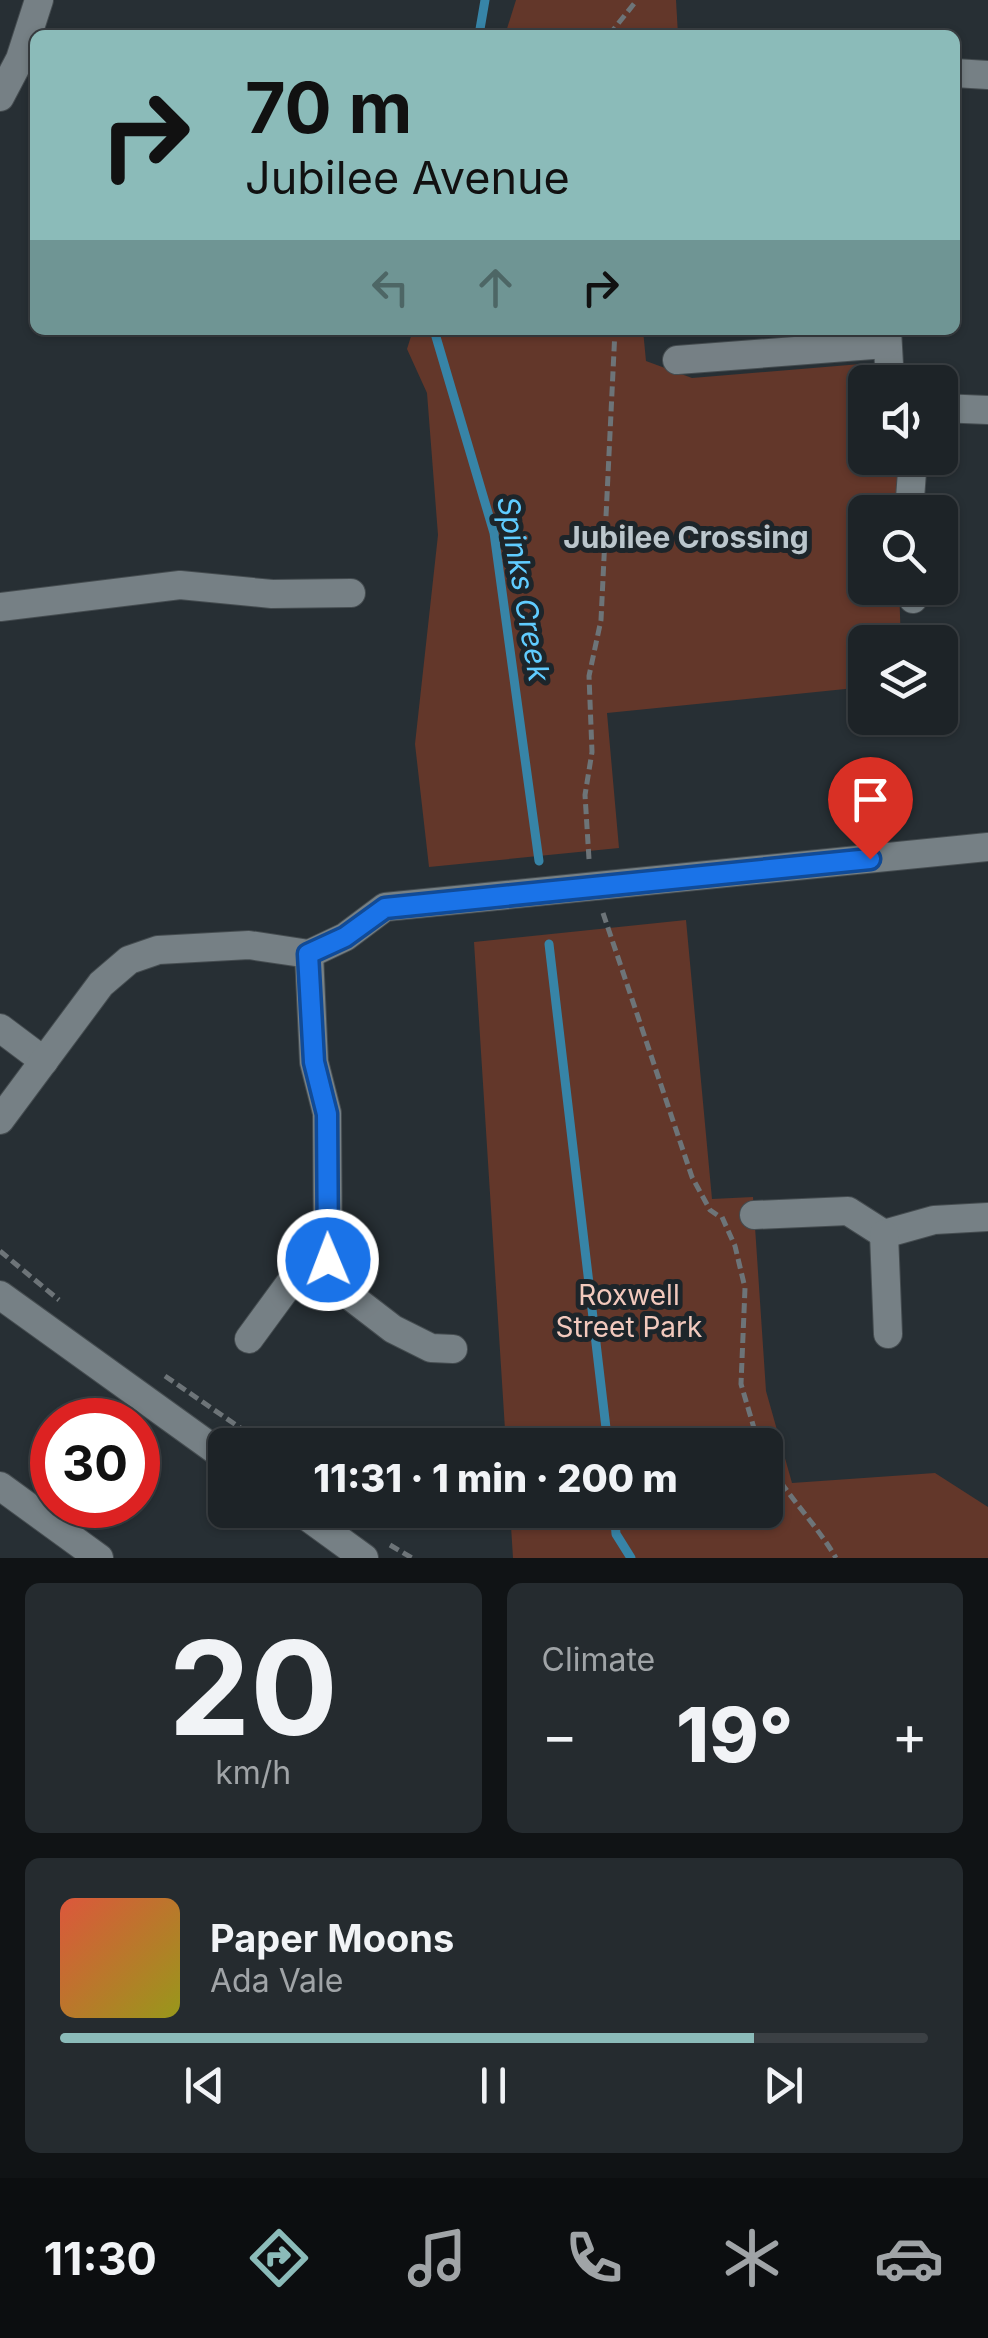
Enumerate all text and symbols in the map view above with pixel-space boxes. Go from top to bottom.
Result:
text: 70 m [245,65,412,150]
icon: right [80,70,210,200]
text: Jubilee Avenue [245,150,570,205]
icon: left [363,260,418,315]
icon: ahead [468,260,523,315]
icon: right [573,260,628,315]
map controls [848,365,958,735]
button: sound [848,365,958,475]
water label: Spinks Creek [490,494,558,685]
button: search [848,495,958,605]
district label: Jubilee Crossing [563,519,809,555]
button: layers [848,625,958,735]
pin [828,757,913,860]
icon: arrive [843,772,898,827]
position arrow [276,1208,380,1312]
park label: Roxwell Street Park [556,1278,702,1344]
speed limit sign: 30 [30,1398,160,1528]
text: 11:31 · 1 min · 200 m [313,1455,678,1501]
text: 20 [168,1609,338,1766]
text: Climate [542,1640,655,1679]
text: 19° [676,1689,793,1780]
text: − [542,1702,578,1768]
text: + [892,1702,928,1768]
text: km/h [215,1753,291,1792]
text: Paper Moons [210,1915,454,1961]
text: Ada Vale [210,1961,343,2000]
icon: previous [177,2058,232,2113]
icon: pause [466,2058,521,2113]
icon: next [756,2058,811,2113]
icon: directions [244,2223,314,2293]
icon: music [402,2223,472,2293]
icon: phone [559,2223,629,2293]
icon: climate [717,2223,787,2293]
icon: car [874,2223,944,2293]
text: 11:30 [44,2231,157,2286]

